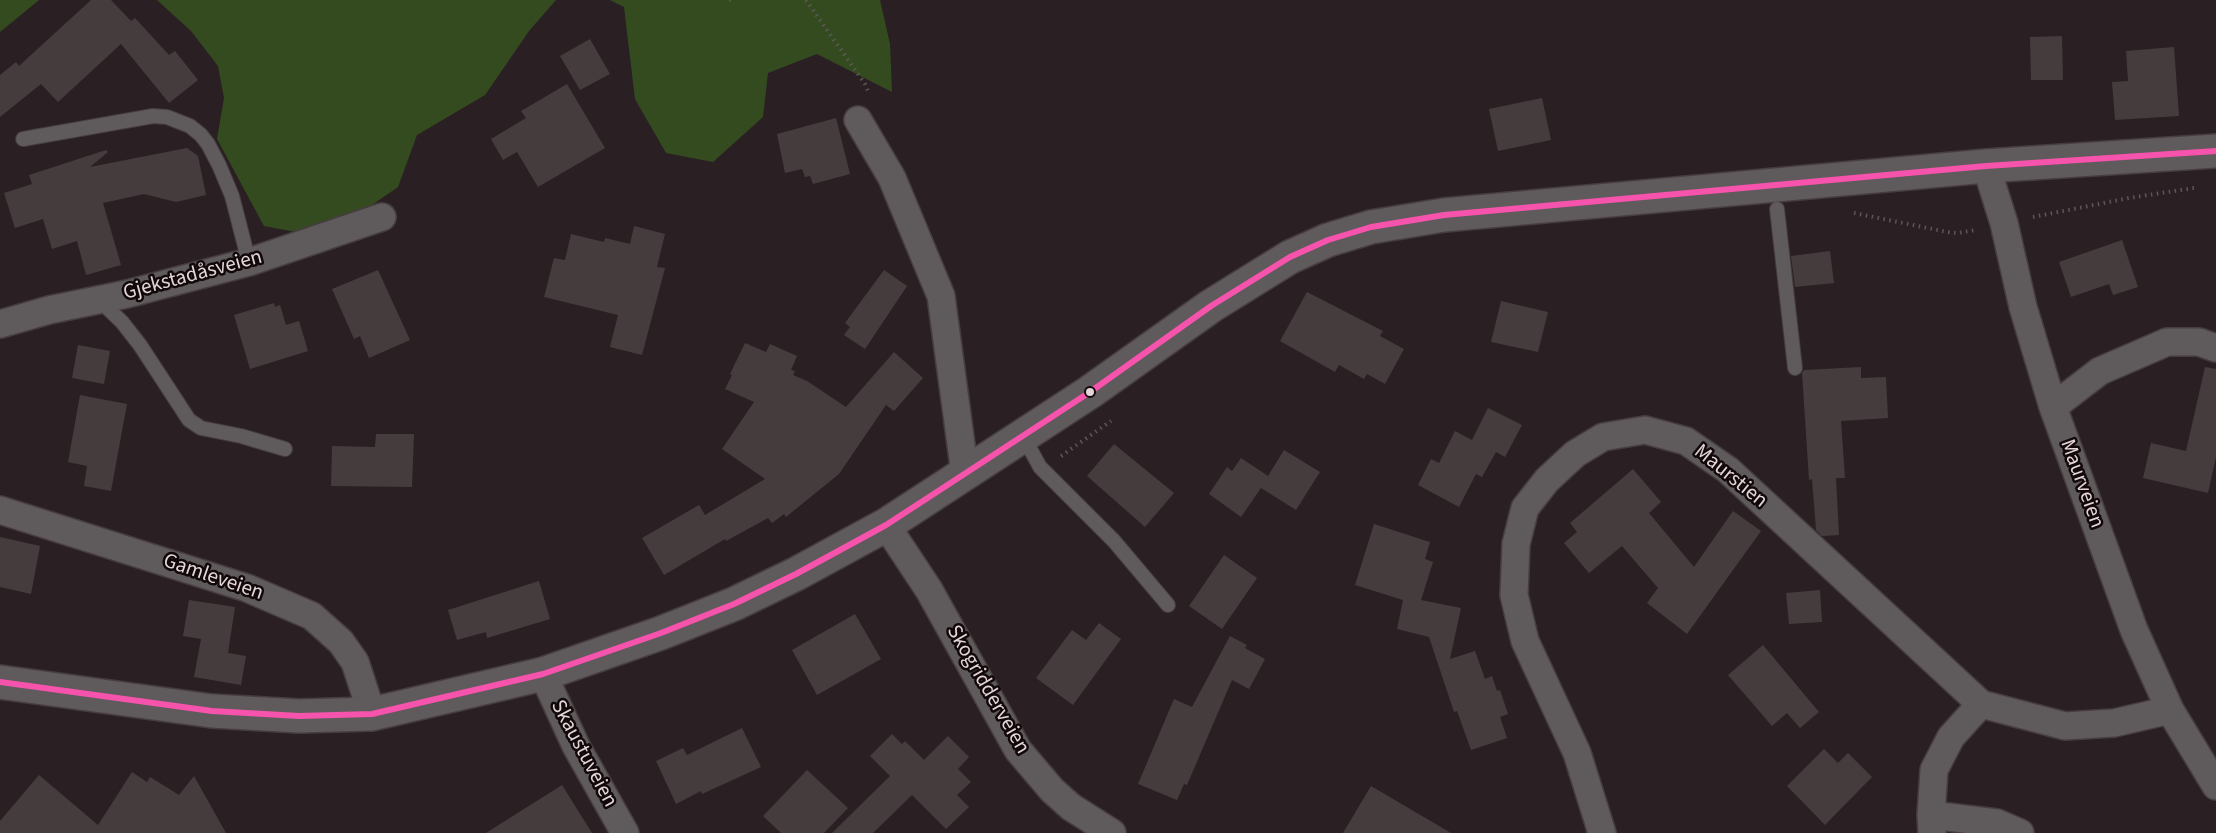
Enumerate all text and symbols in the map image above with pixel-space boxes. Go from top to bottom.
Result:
street label: Gjekstadåsveien [121,245,265,307]
unlabelled marker [1084,386,1096,398]
street label: Maurveien [2053,436,2109,532]
street label: Maurstien [1688,440,1772,514]
street label: Gamleveien [160,549,266,607]
street label: Skogridderveien [940,621,1034,759]
street label: Skaustuveien [544,696,622,812]

